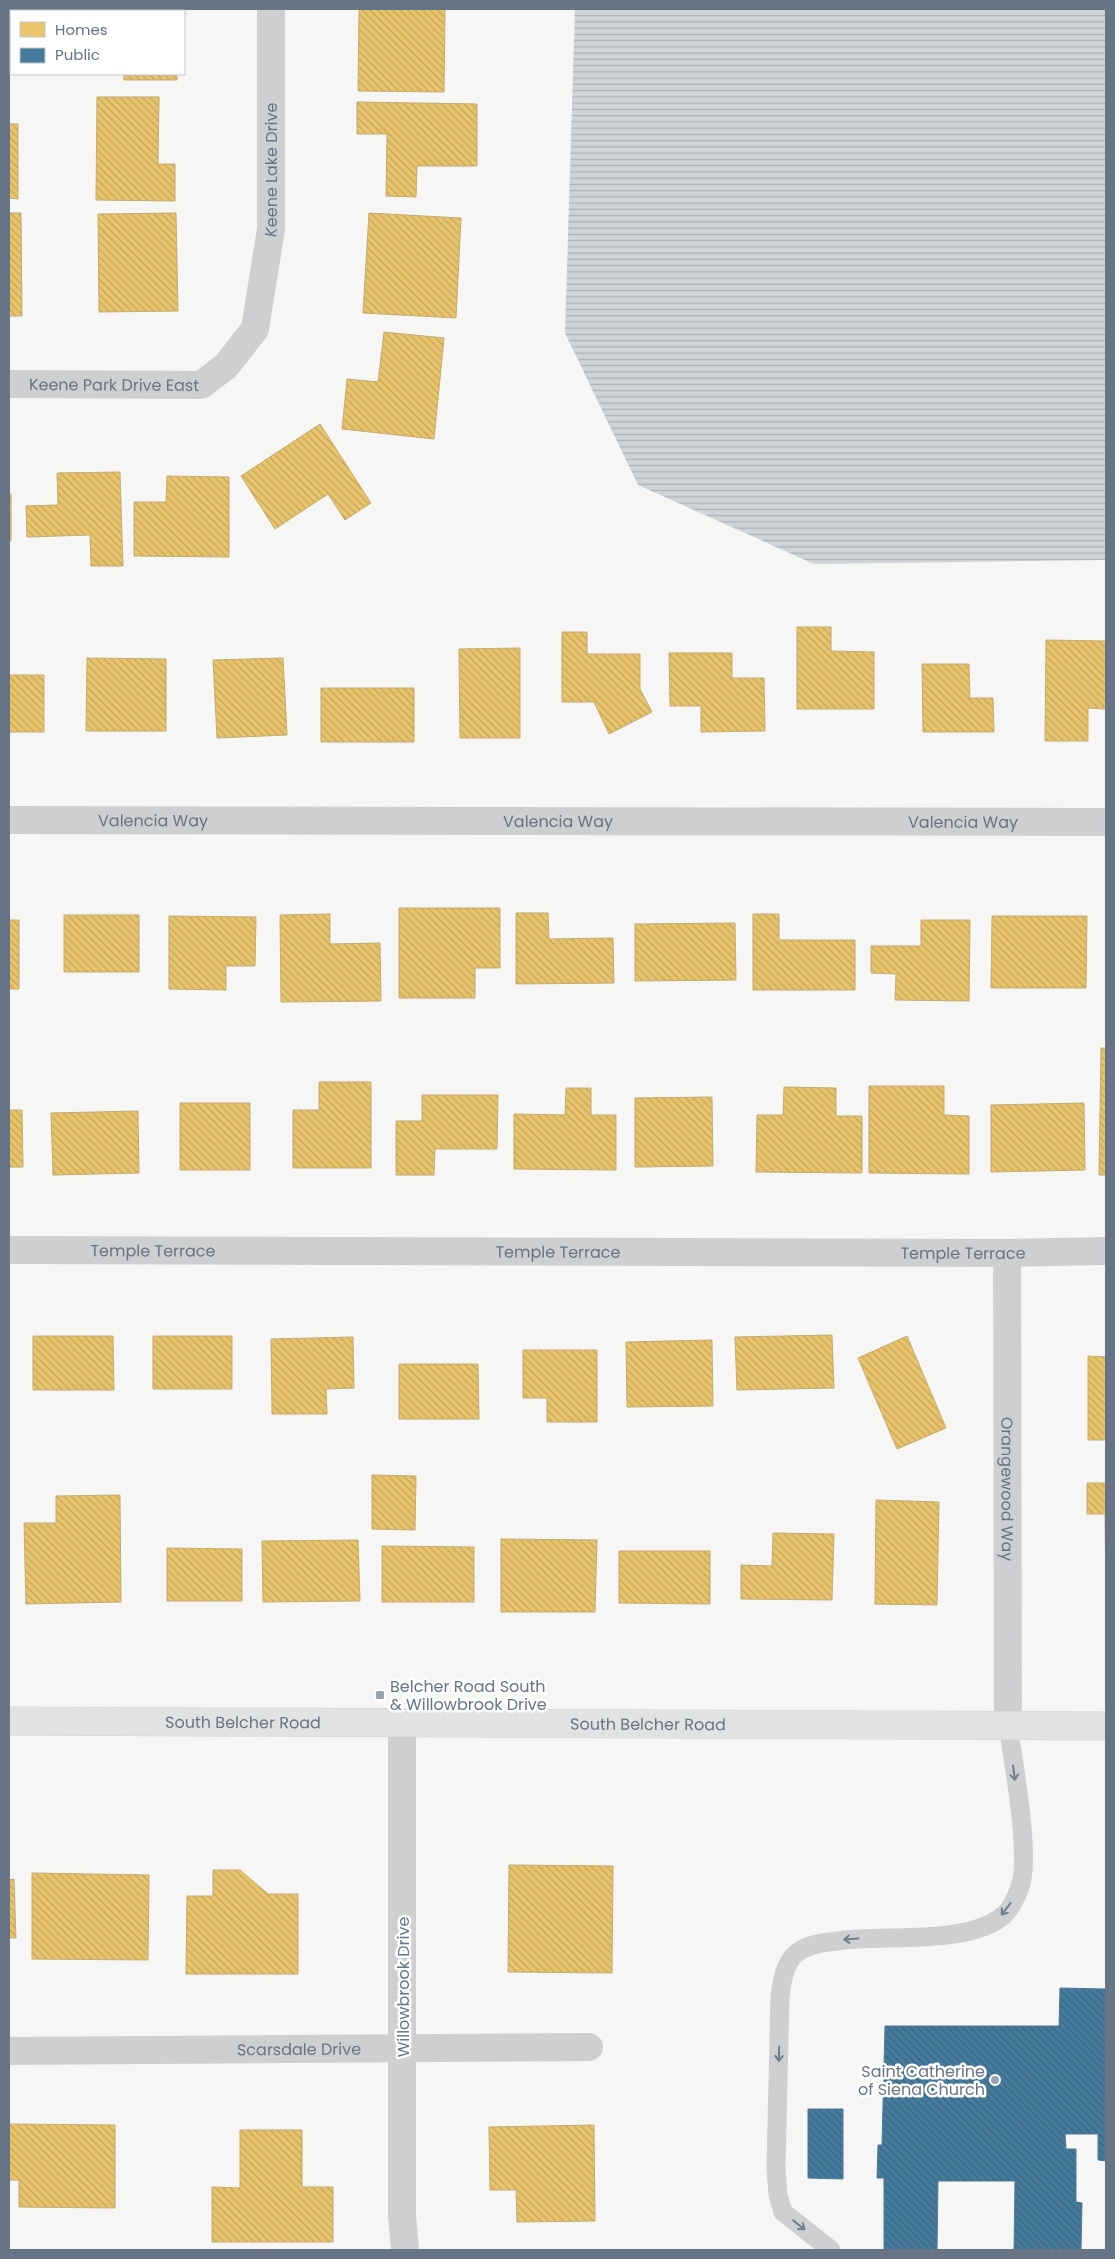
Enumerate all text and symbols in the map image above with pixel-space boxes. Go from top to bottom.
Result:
legend [10,10,185,75]
text: Homes [55,19,108,40]
text: Public [55,44,100,65]
street label: Keene Lake Drive [259,102,283,239]
street label: Keene Park Drive East [29,373,199,397]
street label: Valencia Way [98,809,208,832]
street label: Valencia Way [503,810,613,833]
street label: Valencia Way [908,811,1018,834]
street label: Temple Terrace [90,1239,216,1263]
street label: Temple Terrace [495,1240,621,1264]
street label: Temple Terrace [900,1242,1026,1265]
street label: Orangewood Way [995,1417,1019,1561]
place label: Belcher Road South & Willowbrook Drive [390,1675,547,1716]
marker: Belcher Road South & Willowbrook Drive [374,1689,386,1701]
street label: South Belcher Road [165,1711,321,1734]
street label: South Belcher Road [570,1713,726,1736]
one-way arrow [1009,1765,1019,1781]
one-way arrow [1001,1903,1012,1916]
street label: Willowbrook Drive [392,1917,415,2057]
one-way arrow [843,1935,859,1944]
street label: Scarsdale Drive [237,2038,361,2061]
one-way arrow [774,2046,783,2062]
place label: Saint Catherine of Siena Church [858,2060,985,2101]
marker: Saint Catherine of Siena Church [989,2074,1001,2086]
one-way arrow [793,2219,806,2230]

